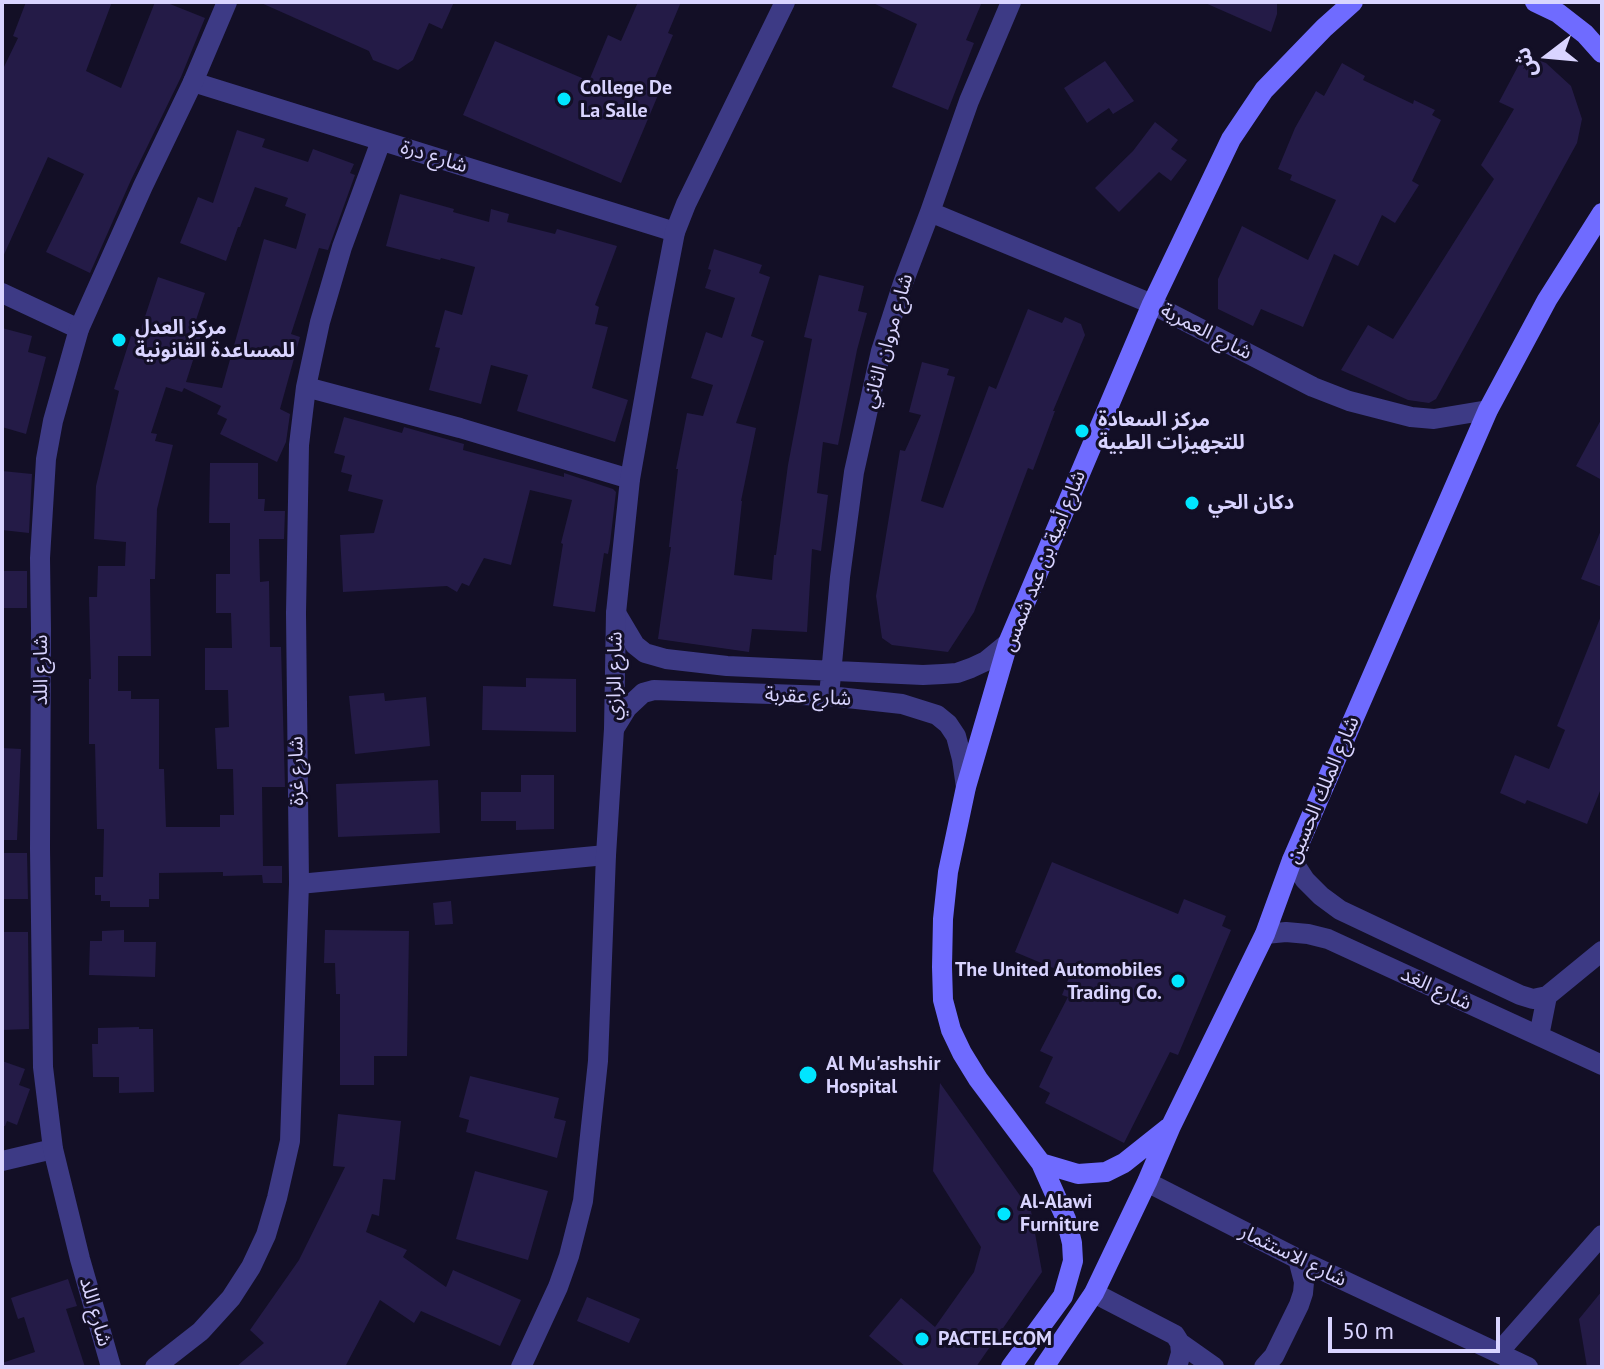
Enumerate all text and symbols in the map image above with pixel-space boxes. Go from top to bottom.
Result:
north arrow [1508,16,1588,96]
text: ش [1507,44,1543,81]
place label: College De La Salle [580,76,672,123]
marker: College De La Salle [555,90,573,108]
street label: شارع درة [398,136,470,178]
street label: شارع مروان الثاني [857,271,919,411]
street label: شارع العمرية [1156,299,1256,365]
place label: مركز العدل للمساعدة القانونية [135,316,295,363]
marker: مركز العدل للمساعدة القانونية [110,331,128,349]
place label: مركز السعادة للتجهيزات الطبية [1098,408,1245,455]
marker: مركز السعادة للتجهيزات الطبية [1073,422,1091,440]
street label: شارع أمية بن عبد شمس [997,467,1091,655]
place label: دكان الحي [1208,491,1294,515]
marker: دكان الحي [1183,494,1201,512]
street label: شارع الرازي [602,631,628,721]
street label: شارع اللد [29,635,53,705]
street label: شارع عقربة [764,683,852,711]
street label: شارع الملك الحسين [1281,713,1365,867]
street label: شارع غزة [284,736,310,806]
place label: The United Automobiles Trading Co. [955,958,1162,1005]
street label: شارع الغد [1397,962,1475,1016]
marker: The United Automobiles Trading Co. [1169,972,1187,990]
place label: Al Mu'ashshir Hospital [826,1052,940,1099]
marker: Al Mu'ashshir Hospital [797,1064,819,1086]
place label: Al-Alawi Furniture [1020,1190,1099,1237]
marker: Al-Alawi Furniture [995,1205,1013,1223]
street label: شارع الاستثمار [1236,1220,1350,1292]
street label: شارع اللد [74,1275,116,1349]
scale bar [1332,1301,1504,1351]
text: 50 m [1342,1315,1394,1346]
place label: PACTELECOM [938,1327,1052,1351]
marker: PACTELECOM [913,1330,931,1348]

